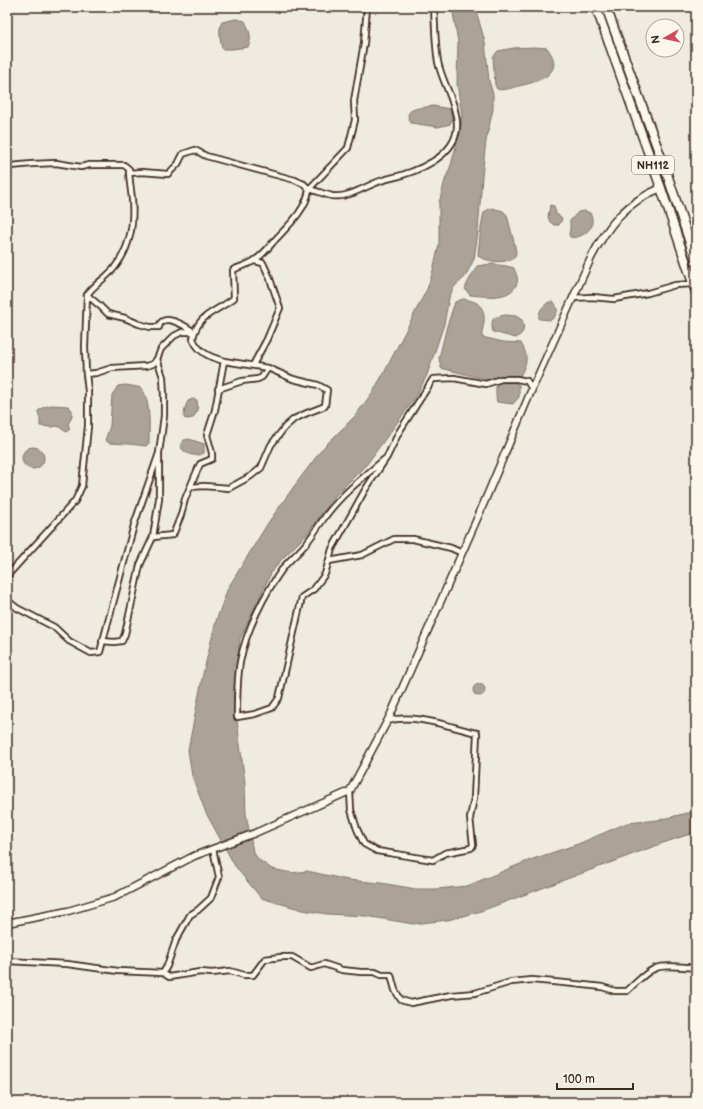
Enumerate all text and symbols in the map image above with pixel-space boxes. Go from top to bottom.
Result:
north arrow [645,18,685,58]
text: N [649,34,663,44]
road number: NH112 [632,156,674,174]
scale bar [557,1065,633,1091]
text: 100 m [563,1072,595,1087]

